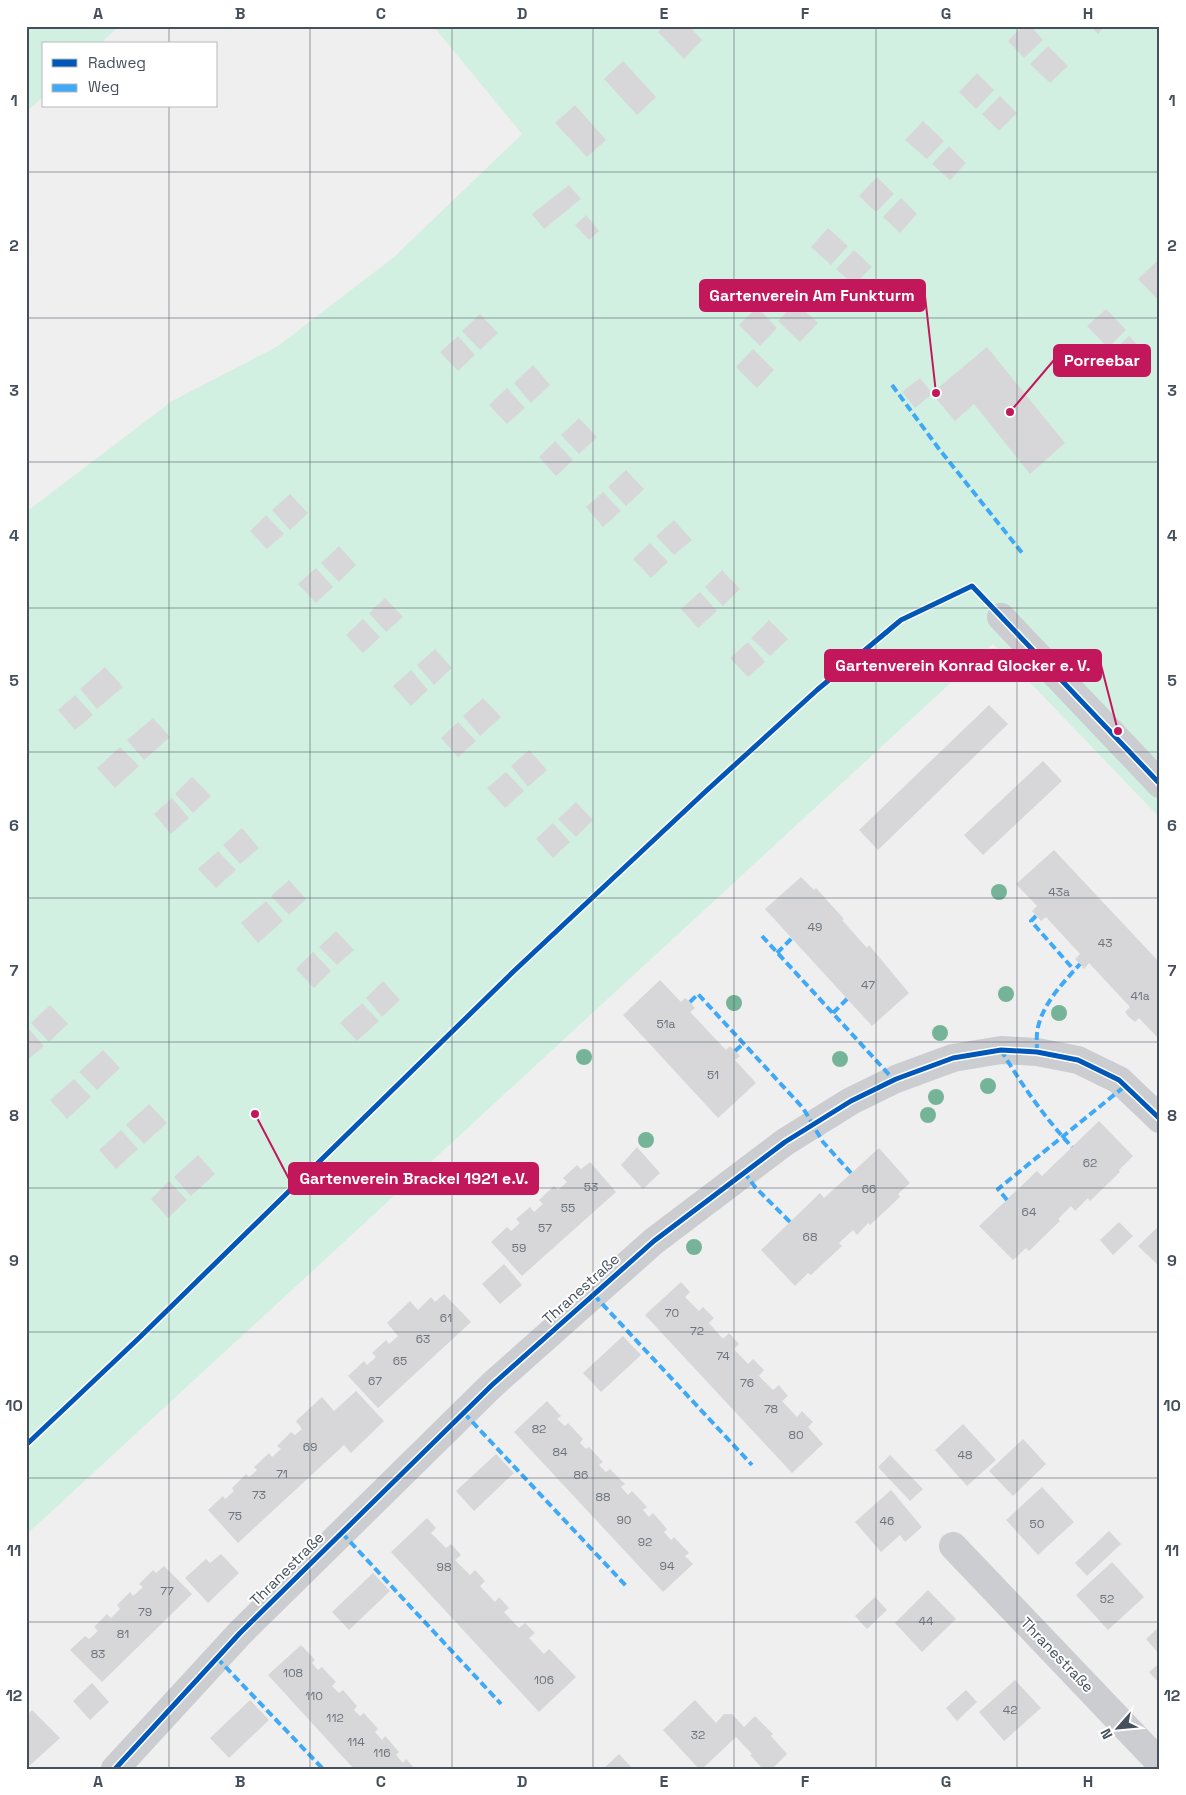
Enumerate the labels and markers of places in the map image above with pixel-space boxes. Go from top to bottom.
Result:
callout: Gartenverein Am Funkturm [700,280,925,311]
callout: Porreebar [1054,345,1150,376]
callout: Gartenverein Konrad Glocker e. V. [825,650,1101,681]
callout: Gartenverein Brackel 1921 e.V. [289,1163,538,1194]

